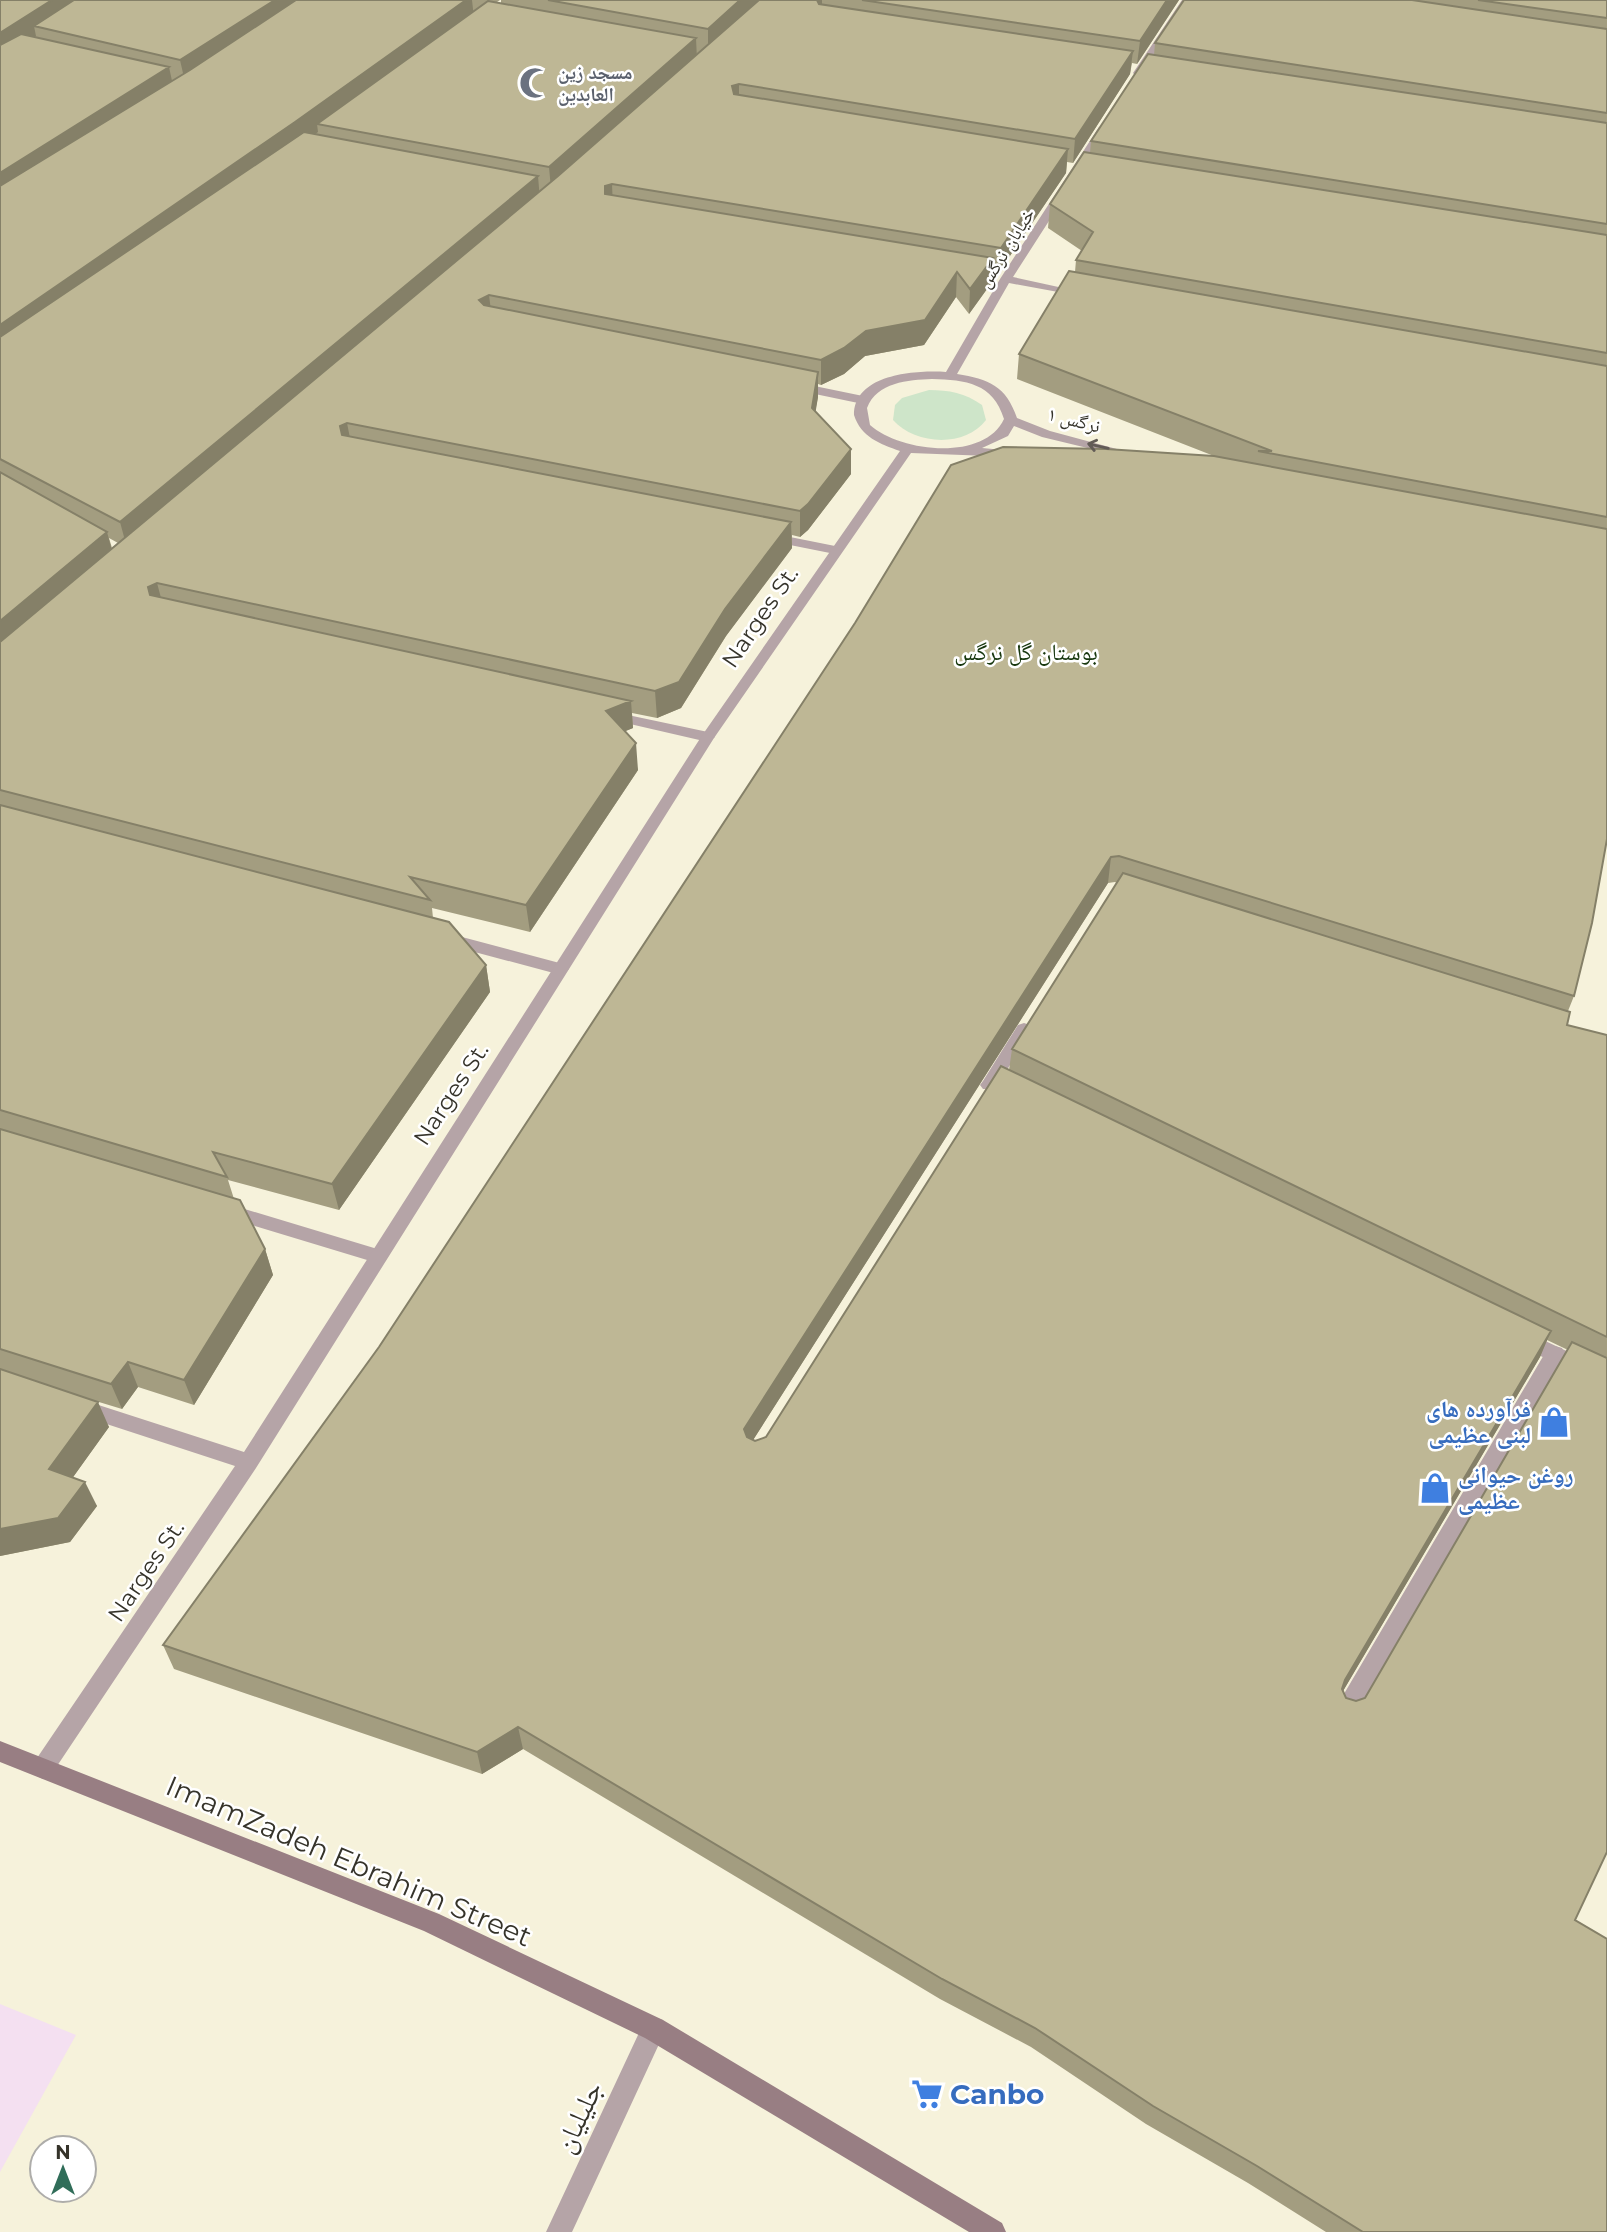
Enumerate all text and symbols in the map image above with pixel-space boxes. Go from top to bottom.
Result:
place label: مسجد زین العابدین [558,61,632,106]
mosque icon: مسجد زین العابدین [518,66,552,100]
street label: خیابان نرگس [972,204,1040,292]
street label: نرگس ۱ [1045,402,1103,438]
one-way arrow [1087,438,1110,452]
street label: Narges St. [716,561,804,673]
park label: بوستان گل نرگس [954,638,1098,666]
street label: Narges St. [407,1037,495,1151]
place label: فرآورده های لبنی عظیمی [1426,1395,1531,1449]
shop icon: فرآورده های لبنی عظیمی [1537,1405,1571,1439]
place label: روغن حیوانی عظیمی [1458,1461,1573,1515]
shop icon: روغن حیوانی عظیمی [1418,1471,1452,1505]
street label: Narges St. [102,1515,190,1627]
street label: ImamZadeh Ebrahim Street [161,1768,537,1954]
street label: جلیلیان [547,2076,609,2158]
supermarket icon: Canbo [910,2077,944,2111]
place label: Canbo [950,2077,1044,2111]
north arrow [28,2134,98,2204]
text: N [55,2141,71,2164]

